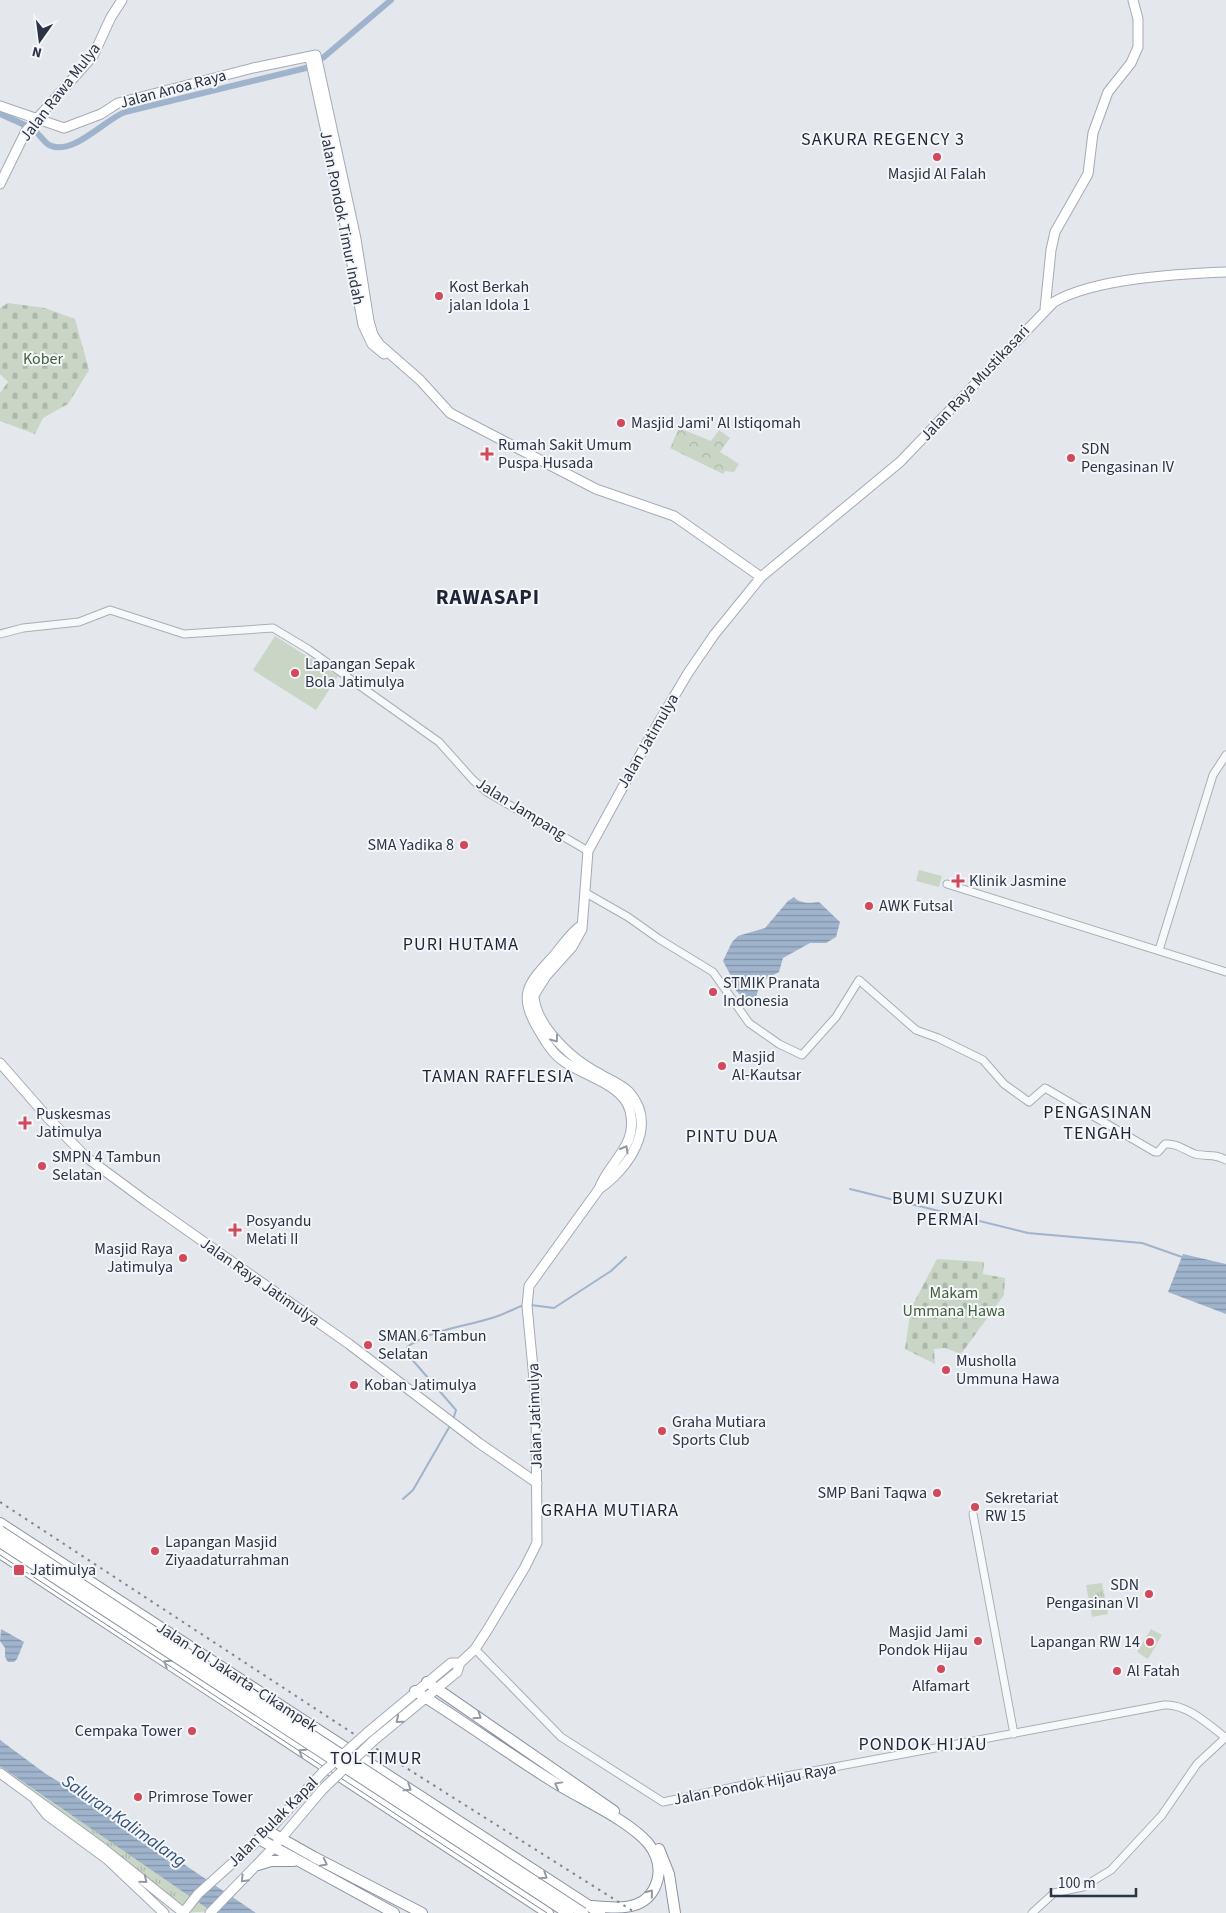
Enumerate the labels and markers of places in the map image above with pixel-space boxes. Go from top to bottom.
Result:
marker: Masjid Al Falah [931,151,943,163]
place label: Masjid Al Falah [888,163,986,185]
place label: Kost Berkah jalan Idola 1 [448,276,530,316]
marker: Kost Berkah jalan Idola 1 [433,290,445,302]
place label: Masjid Jami' Al Istiqomah [631,412,801,434]
marker: Masjid Jami' Al Istiqomah [615,417,627,429]
place label: Rumah Sakit Umum Puspa Husada [498,434,632,474]
place label: SDN Pengasinan IV [1081,438,1175,478]
marker: Rumah Sakit Umum Puspa Husada [480,447,494,461]
marker: SDN Pengasinan IV [1065,452,1077,464]
place label: Lapangan Sepak Bola Jatimulya [305,653,415,693]
marker: Lapangan Sepak Bola Jatimulya [289,667,301,679]
place label: SMA Yadika 8 [368,834,454,856]
marker: SMA Yadika 8 [458,839,470,851]
place label: Klinik Jasmine [969,870,1066,892]
marker: Klinik Jasmine [951,874,965,888]
place label: AWK Futsal [879,895,953,917]
marker: AWK Futsal [863,900,875,912]
place label: STMIK Pranata Indonesia [723,972,820,1012]
marker: STMIK Pranata Indonesia [707,986,719,998]
place label: Masjid Al-Kautsar [732,1046,802,1086]
marker: Masjid Al-Kautsar [716,1060,728,1072]
place label: Puskesmas Jatimulya [36,1103,111,1143]
marker: Puskesmas Jatimulya [18,1116,32,1130]
place label: SMPN 4 Tambun Selatan [52,1146,161,1186]
marker: SMPN 4 Tambun Selatan [36,1160,48,1172]
place label: Posyandu Melati II [246,1210,312,1250]
marker: Posyandu Melati II [228,1223,242,1237]
place label: Masjid Raya Jatimulya [94,1238,173,1278]
marker: Masjid Raya Jatimulya [177,1252,189,1264]
place label: SMAN 6 Tambun Selatan [378,1325,487,1365]
marker: SMAN 6 Tambun Selatan [362,1339,374,1351]
place label: Musholla Ummuna Hawa [956,1350,1059,1390]
marker: Musholla Ummuna Hawa [940,1364,952,1376]
place label: Koban Jatimulya [364,1374,477,1396]
marker: Koban Jatimulya [348,1379,360,1391]
place label: Graha Mutiara Sports Club [672,1411,766,1451]
marker: Graha Mutiara Sports Club [656,1425,668,1437]
place label: SMP Bani Taqwa [817,1482,927,1504]
marker: SMP Bani Taqwa [931,1487,943,1499]
place label: Sekretariat RW 15 [985,1487,1059,1527]
marker: Sekretariat RW 15 [969,1501,981,1513]
place label: Lapangan Masjid Ziyaadaturrahman [165,1531,289,1571]
marker: Lapangan Masjid Ziyaadaturrahman [149,1545,161,1557]
place label: Jatimulya [30,1559,96,1581]
marker: Jatimulya [12,1563,26,1577]
place label: SDN Pengasinan VI [1046,1574,1139,1614]
marker: SDN Pengasinan VI [1143,1588,1155,1600]
place label: Masjid Jami Pondok Hijau [878,1621,968,1661]
place label: Lapangan RW 14 [1030,1631,1140,1653]
marker: Masjid Jami Pondok Hijau [972,1635,984,1647]
marker: Lapangan RW 14 [1144,1636,1156,1648]
place label: Al Fatah [1127,1660,1180,1682]
marker: Alfamart [935,1663,947,1675]
marker: Al Fatah [1111,1665,1123,1677]
place label: Alfamart [912,1675,970,1697]
place label: Cempaka Tower [75,1720,182,1742]
marker: Cempaka Tower [186,1725,198,1737]
place label: Primrose Tower [148,1786,253,1808]
marker: Primrose Tower [132,1791,144,1803]

